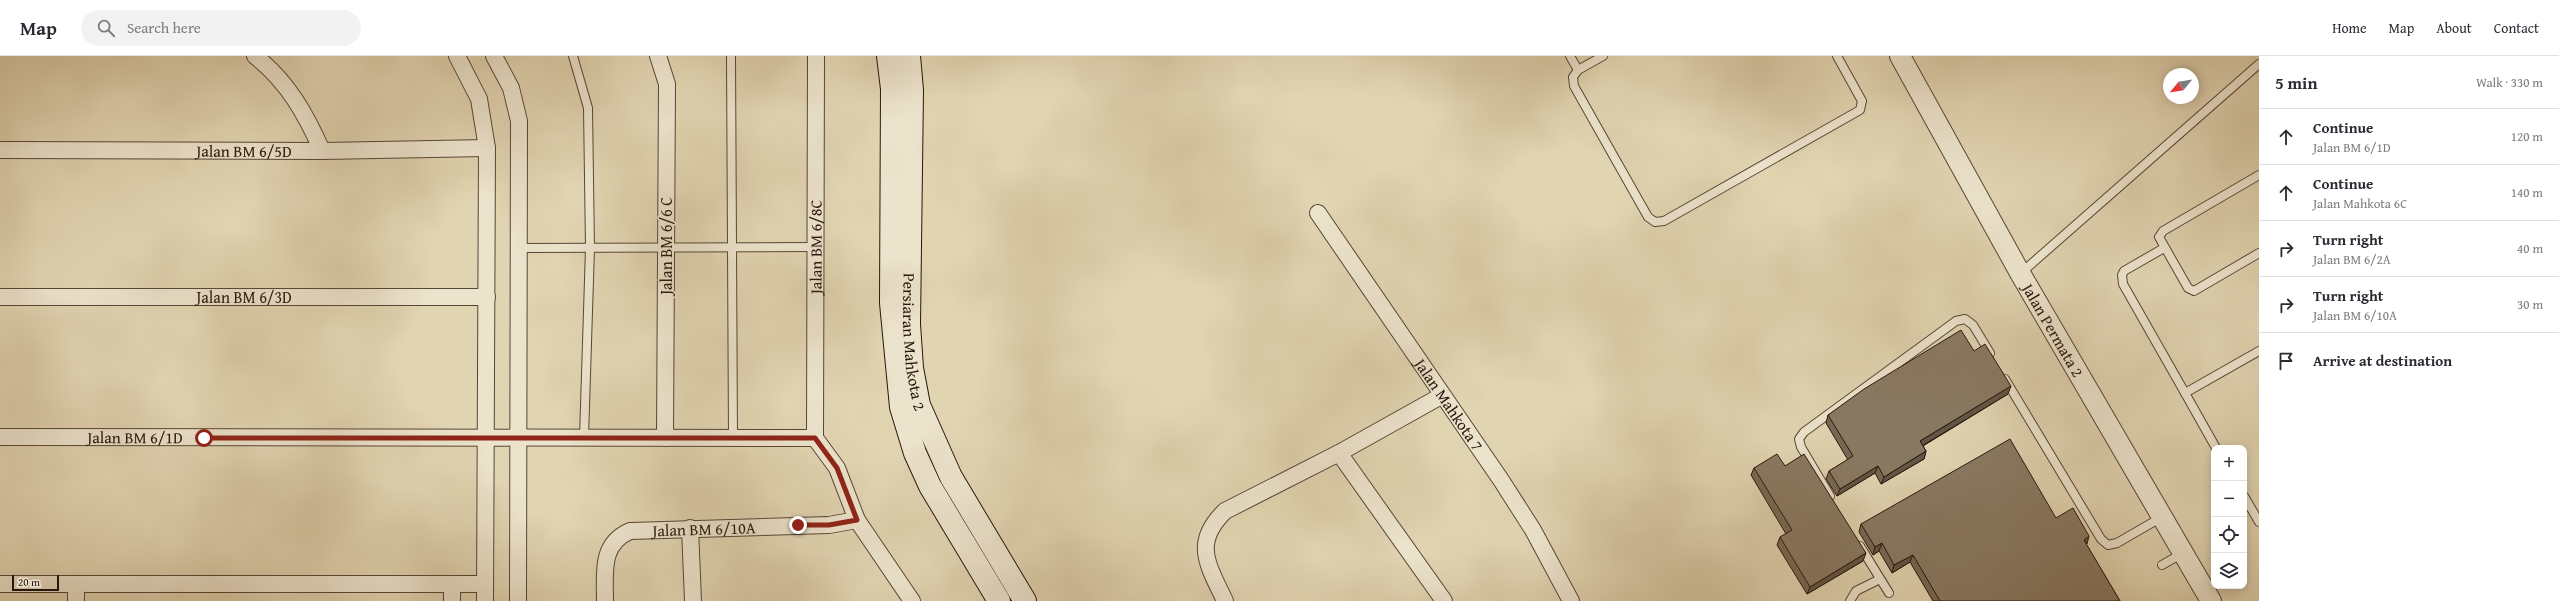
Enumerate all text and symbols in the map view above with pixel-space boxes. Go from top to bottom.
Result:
search box [81,10,361,46]
text: Map [20,14,57,42]
icon: search [95,17,117,39]
text: Search here [127,17,201,38]
text: Home [2332,18,2367,38]
text: Map [2389,18,2414,38]
text: About [2436,18,2472,38]
text: Contact [2494,18,2539,38]
north arrow [2163,68,2199,104]
text: 5 min [2275,70,2317,95]
text: Walk · 330 m [2476,73,2543,92]
text: Continue [2313,117,2374,138]
icon: ahead [2275,126,2297,148]
text: 120 m [2511,127,2543,146]
text: Jalan BM 6/1D [2313,138,2391,157]
street label: Jalan BM 6/5D [194,139,292,163]
text: Continue [2313,173,2374,194]
icon: ahead [2275,182,2297,204]
text: 140 m [2511,183,2543,202]
text: Jalan Mahkota 6C [2313,194,2407,213]
street label: Jalan BM 6/6 C [654,197,678,297]
street label: Jalan BM 6/8C [803,199,828,296]
text: Turn right [2313,229,2384,250]
icon: right [2275,238,2297,260]
text: 40 m [2517,239,2543,258]
text: Jalan BM 6/2A [2313,250,2391,269]
street label: Persiaran Mahkota 2 [897,273,932,414]
street label: Jalan Permata 2 [2015,277,2090,381]
street label: Jalan BM 6/3D [194,285,292,309]
text: Turn right [2313,285,2384,306]
icon: right [2275,294,2297,316]
text: 30 m [2517,295,2543,314]
text: Jalan BM 6/10A [2313,306,2397,325]
icon: arrive [2275,350,2297,372]
text: Arrive at destination [2313,350,2452,371]
street label: Jalan Mahkota 7 [1408,352,1490,456]
street label: Jalan BM 6/1D [85,425,183,449]
route start [195,429,213,447]
map controls [2211,445,2247,589]
button: + [2211,445,2247,481]
button: − [2211,481,2247,517]
street label: Jalan BM 6/10A [650,515,756,542]
route end [789,516,807,534]
button: locate [2211,517,2247,553]
button: layers [2211,553,2247,589]
scale bar [12,573,59,592]
text: 20 m [18,574,40,590]

